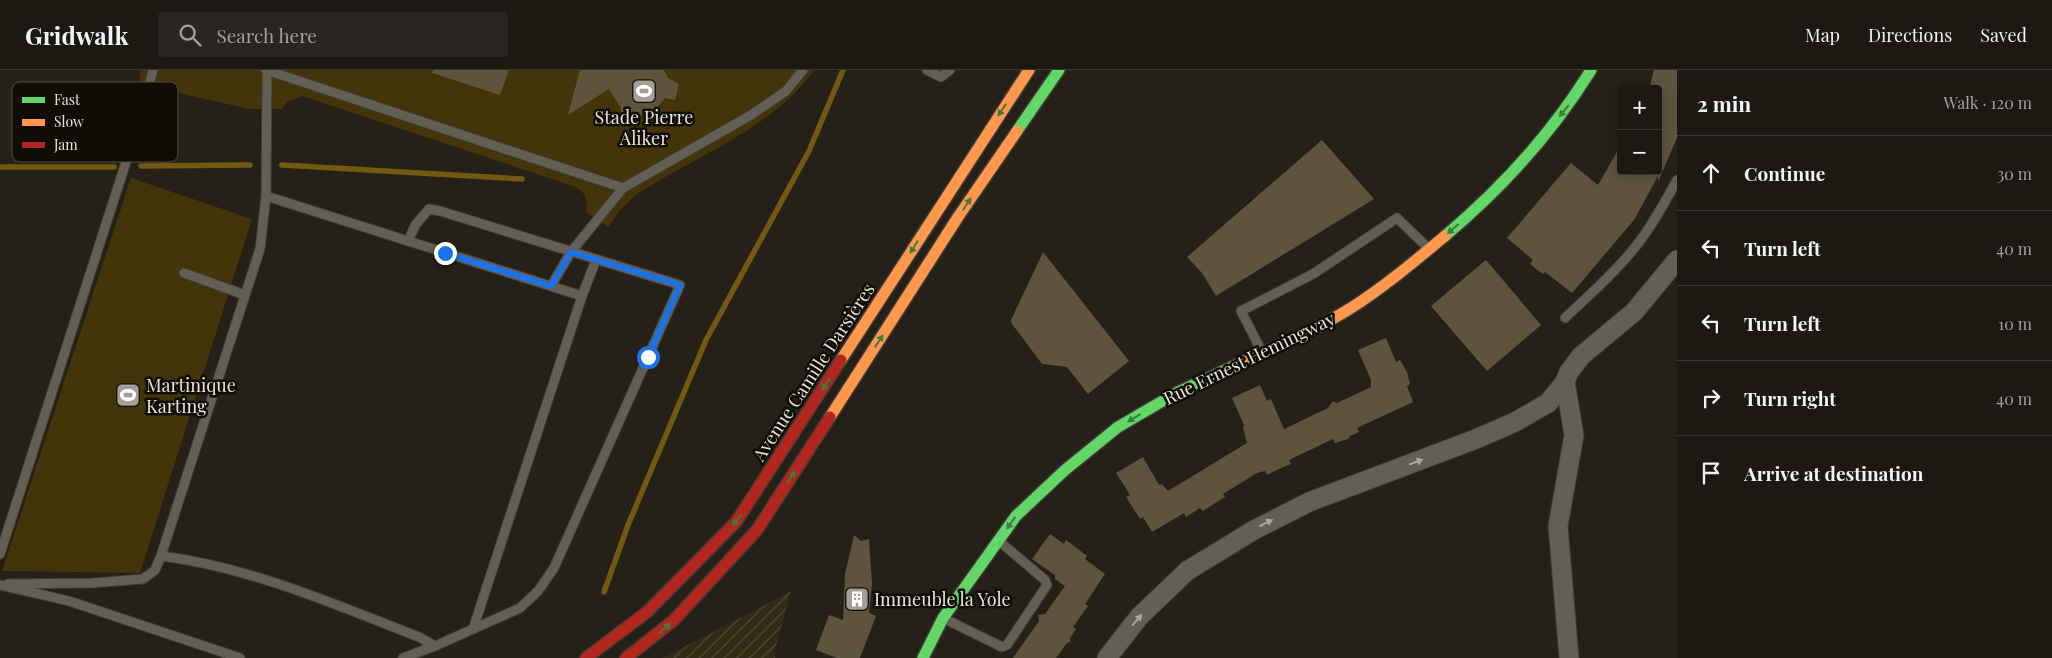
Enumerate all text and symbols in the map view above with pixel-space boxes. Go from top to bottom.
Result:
search box [158,12,508,57]
text: Gridwalk [25,19,128,51]
icon: search [176,21,204,49]
text: Search here [216,22,317,48]
text: Map [1805,23,1840,47]
text: Directions [1868,23,1952,47]
text: Saved [1980,23,2027,47]
sports icon: Stade Pierre Aliker [631,78,657,104]
legend [12,82,178,162]
map controls [1617,85,1662,175]
button: + [1617,85,1662,130]
text: 2 min [1697,89,1751,117]
text: Fast [54,90,81,109]
text: Walk · 120 m [1944,92,2032,113]
one-way arrow [997,104,1007,117]
one-way arrow [1559,104,1570,117]
place label: Stade Pierre Aliker [595,105,693,150]
text: Slow [54,112,84,131]
button: − [1617,130,1662,175]
text: Jam [53,135,78,154]
icon: ahead [1697,159,1725,187]
text: Continue [1744,160,1825,186]
text: 30 m [1997,163,2032,184]
one-way arrow [962,197,972,211]
one-way arrow [1448,223,1460,235]
icon: left [1697,234,1725,262]
text: Turn left [1744,235,1821,261]
text: 40 m [1996,238,2032,259]
one-way arrow [909,240,918,254]
route end [434,242,457,265]
street label: Avenue Camille Darsières [746,279,880,466]
street label: Rue Ernest Hemingway [1159,306,1339,410]
icon: left [1697,309,1725,337]
text: Turn left [1744,310,1821,336]
text: 10 m [1998,313,2032,334]
one-way arrow [874,334,884,347]
route start [637,346,660,369]
place label: Martinique Karting [146,373,236,418]
one-way arrow [822,377,831,391]
sports icon: Martinique Karting [115,382,141,408]
icon: right [1697,384,1725,412]
text: Turn right [1744,385,1836,411]
text: 40 m [1996,388,2032,409]
one-way arrow [1128,413,1141,422]
one-way arrow [1409,458,1424,465]
icon: arrive [1697,459,1725,487]
text: Arrive at destination [1744,460,1924,486]
one-way arrow [786,471,796,484]
one-way arrow [732,513,742,527]
one-way arrow [1006,516,1016,529]
one-way arrow [1259,519,1274,528]
building icon: Immeuble la Yole [844,586,870,612]
place label: Immeuble la Yole [874,587,1011,611]
one-way arrow [1131,614,1142,626]
one-way arrow [658,622,671,633]

